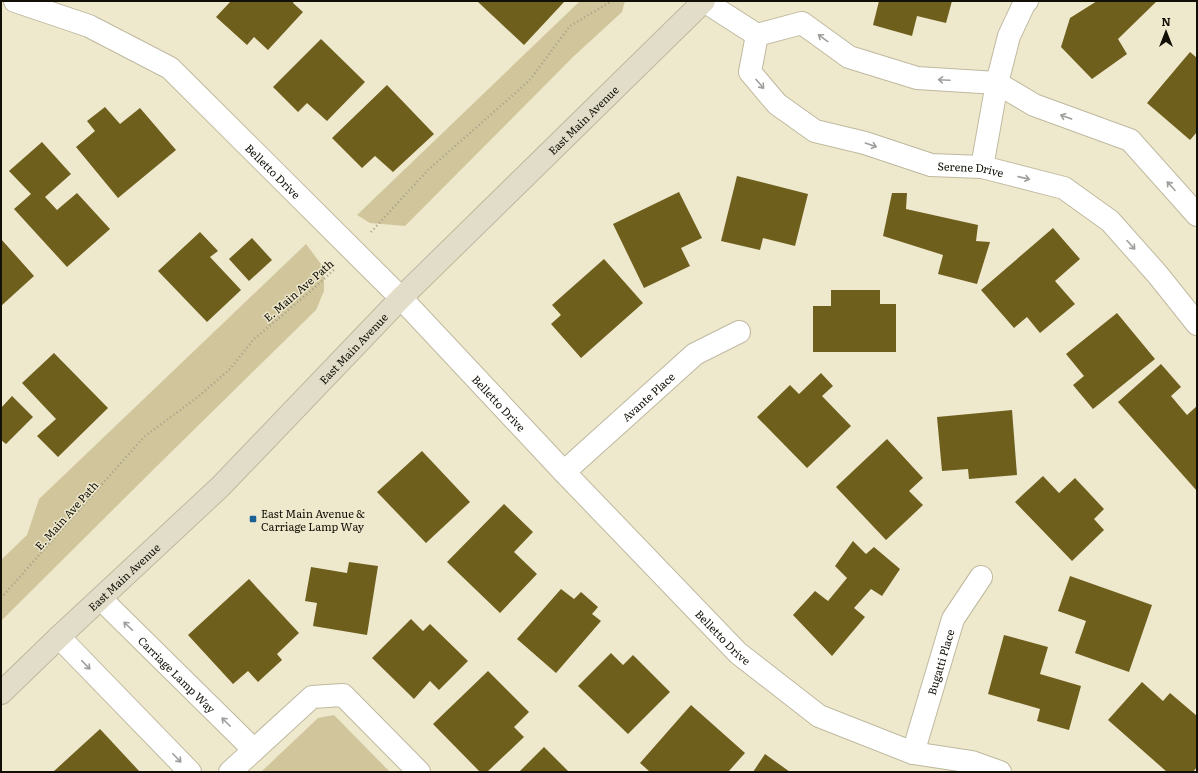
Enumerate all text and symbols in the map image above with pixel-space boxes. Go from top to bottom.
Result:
north arrow [1146,12,1186,52]
text: N [1161,13,1171,29]
one-way arrow [818,34,829,43]
one-way arrow [938,76,951,83]
one-way arrow [756,79,765,89]
street label: East Main Avenue [544,81,622,158]
one-way arrow [1060,112,1072,120]
street label: Belletto Drive [242,140,305,202]
one-way arrow [864,141,876,149]
street label: Serene Drive [937,157,1006,180]
one-way arrow [1017,175,1030,183]
one-way arrow [1167,181,1176,191]
one-way arrow [1127,240,1136,250]
street label: E. Main Ave Path [260,255,336,325]
street label: East Main Avenue [315,309,391,387]
street label: Avante Place [618,368,678,424]
street label: Belletto Drive [469,371,530,435]
street label: E. Main Ave Path [31,477,101,553]
place label: East Main Avenue & Carriage Lamp Way [261,505,365,534]
marker: East Main Avenue & Carriage Lamp Way [248,514,258,524]
street label: East Main Avenue [84,539,163,614]
street label: Belletto Drive [692,606,754,668]
one-way arrow [123,621,133,631]
street label: Bugatti Place [923,627,958,697]
street label: Carriage Lamp Way [135,632,220,717]
one-way arrow [81,660,91,670]
one-way arrow [221,717,231,727]
one-way arrow [172,753,182,763]

